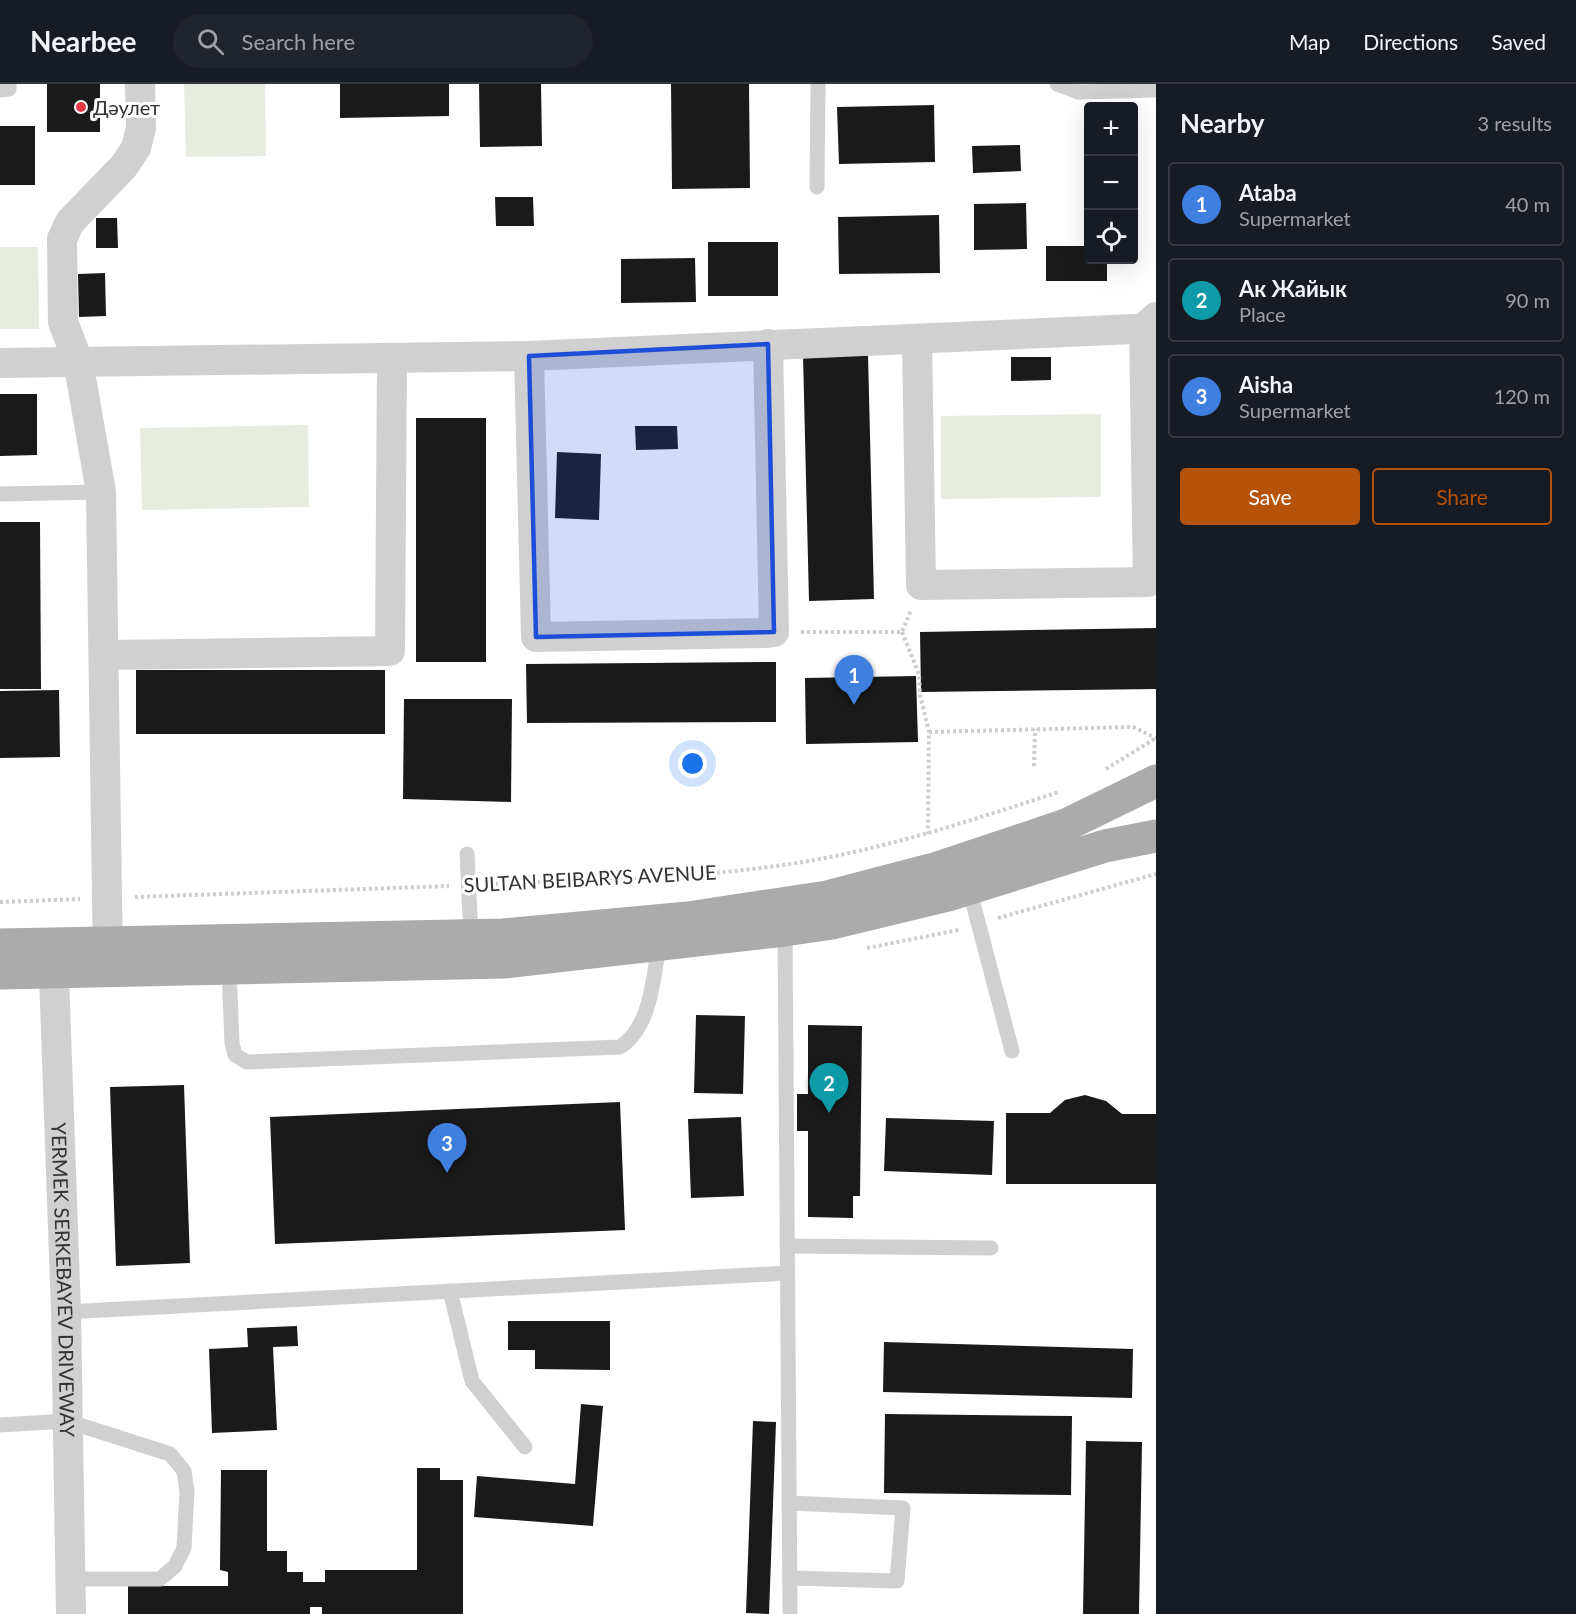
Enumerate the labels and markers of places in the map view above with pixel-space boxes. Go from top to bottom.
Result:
place label: Дәулет [93,95,160,119]
marker: Дәулет [74,100,88,114]
pin: 1 [834,656,874,705]
pin: 2 [810,1064,848,1113]
pin: 3 [428,1124,466,1173]

